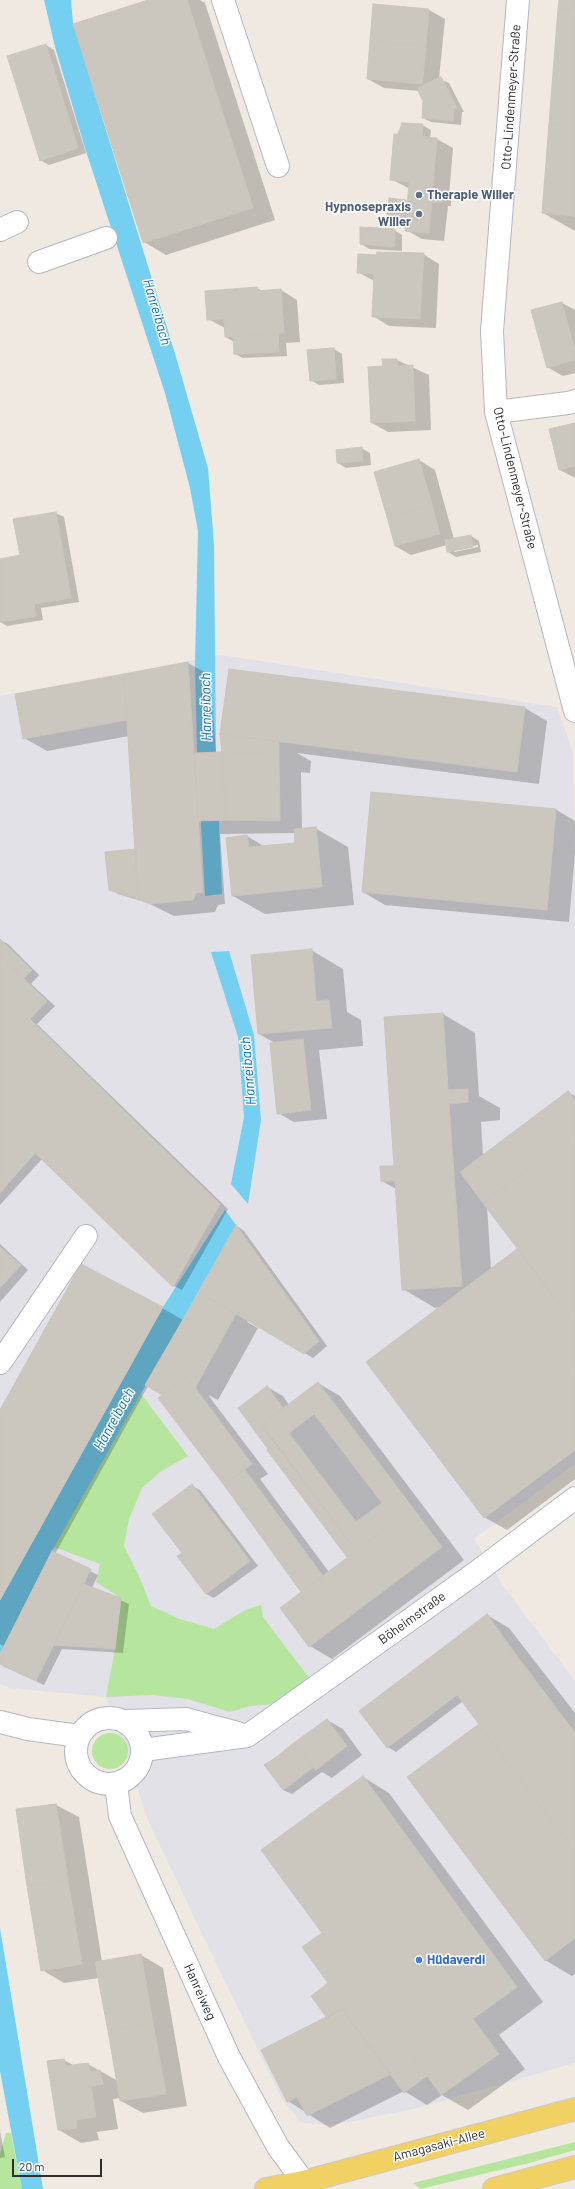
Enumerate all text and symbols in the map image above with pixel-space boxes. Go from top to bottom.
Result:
street label: Otto-Lindenmeyer-Straße [498,24,524,170]
place label: Therapie Willer [427,187,514,203]
marker: Therapie Willer [414,190,424,200]
place label: Hypnosepraxis Willer [325,199,411,230]
marker: Hypnosepraxis Willer [414,209,424,219]
water label: Hanreibach [140,277,174,347]
street label: Otto-Lindenmeyer-Straße [490,405,540,551]
water label: Hanreibach [197,673,215,741]
water label: Hanreibach [237,1036,259,1106]
water label: Hanreibach [90,1385,138,1453]
street label: Böheimstraße [375,1588,449,1648]
place label: Hüdaverdi [427,1952,485,1968]
marker: Hüdaverdi [414,1955,424,1965]
street label: Hanreiweg [181,1961,219,2023]
street label: Amagasaki-Allee [391,2125,487,2165]
scale bar [14,2151,104,2177]
text: 20 m [19,2159,45,2173]

